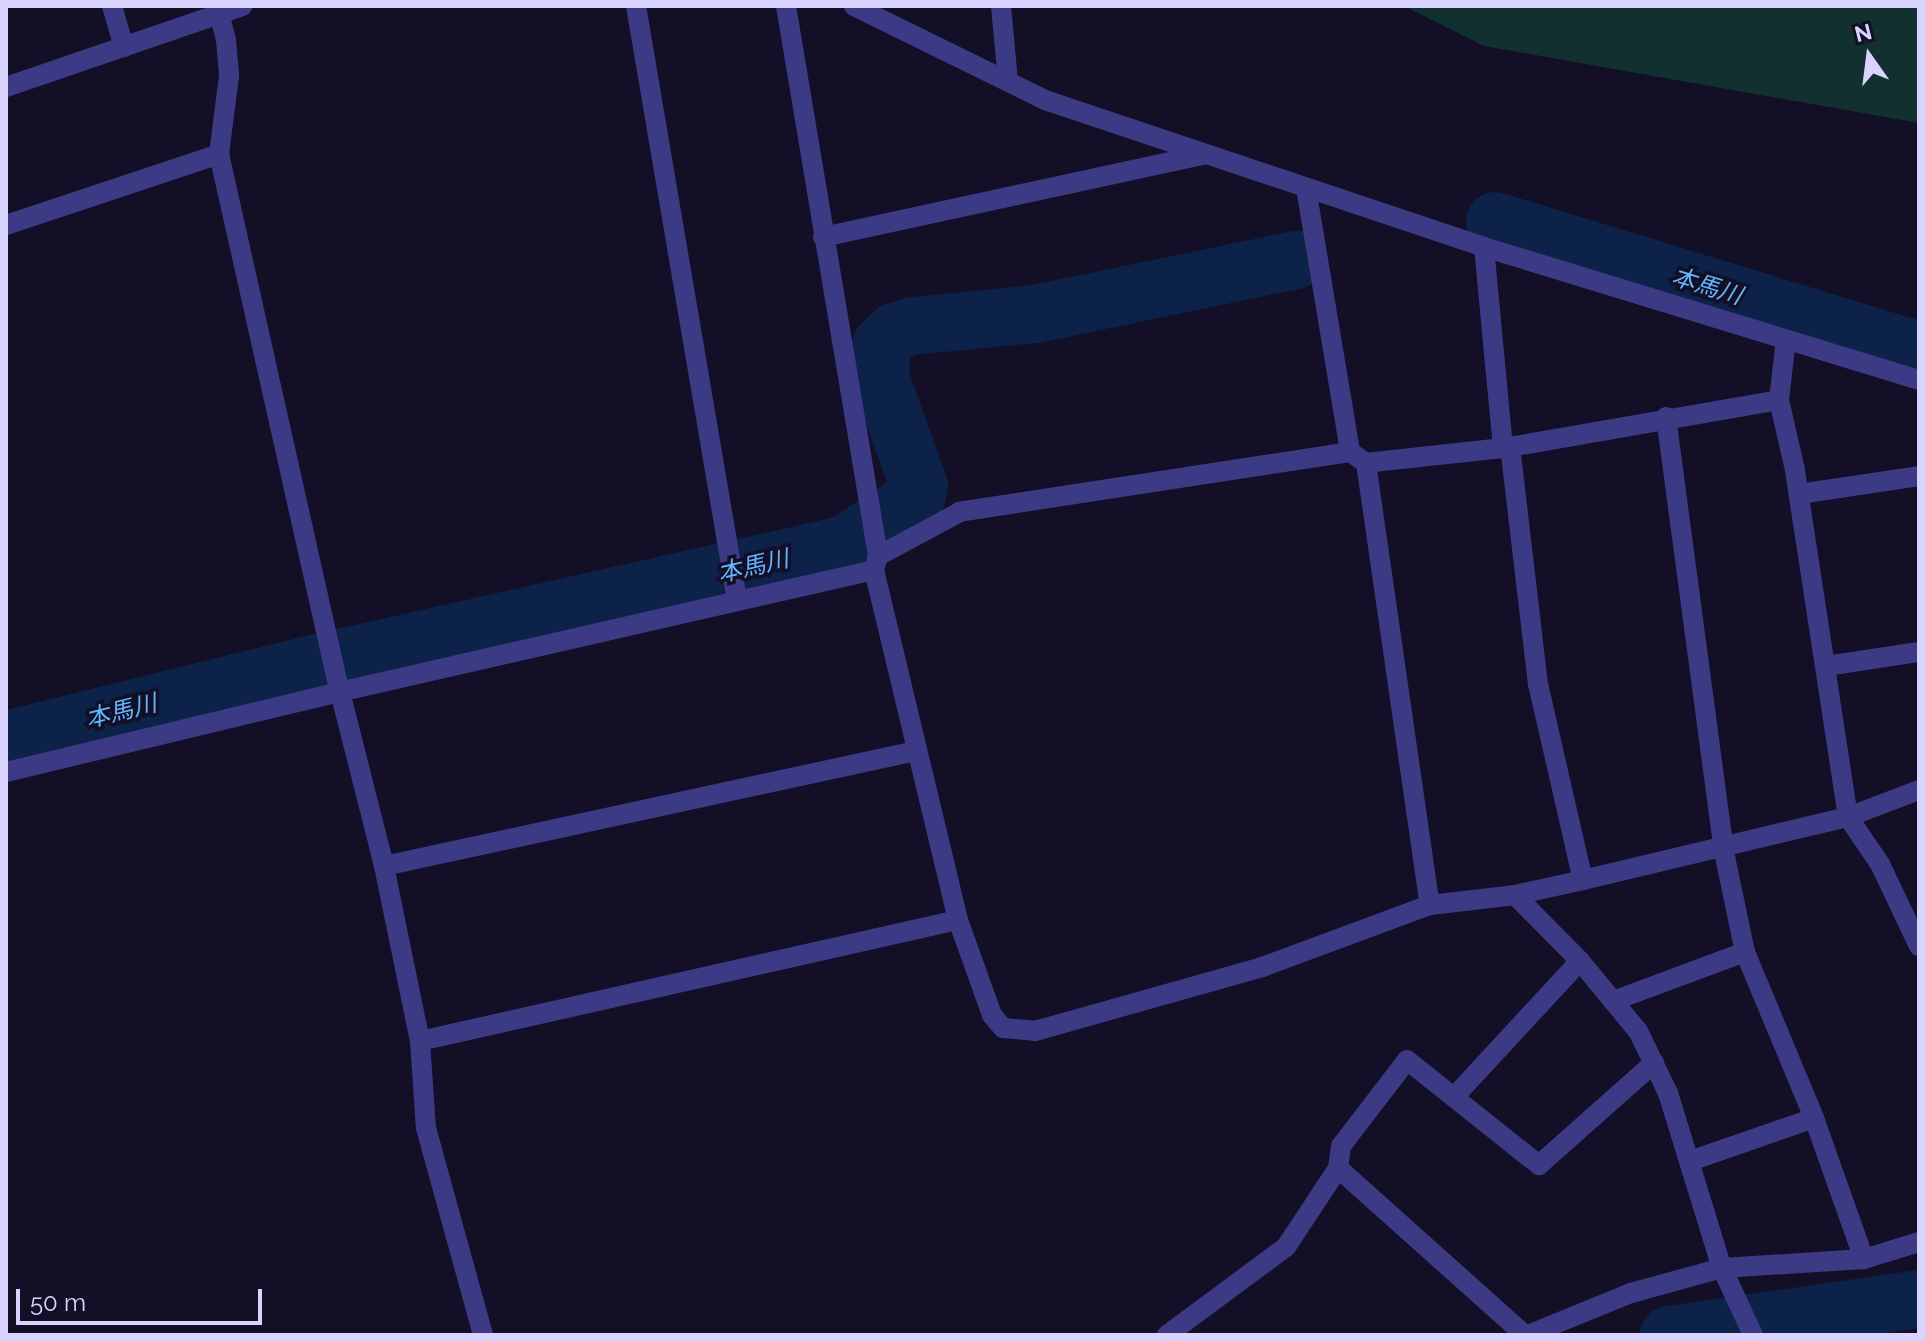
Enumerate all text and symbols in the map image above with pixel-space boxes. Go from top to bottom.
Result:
north arrow [1829,16,1909,96]
text: N [1852,18,1874,47]
water label: 本馬川 [1668,262,1746,310]
water label: 本馬川 [715,544,791,588]
water label: 本馬川 [83,688,159,734]
scale bar [20,1273,266,1323]
text: 50 m [30,1288,86,1317]

